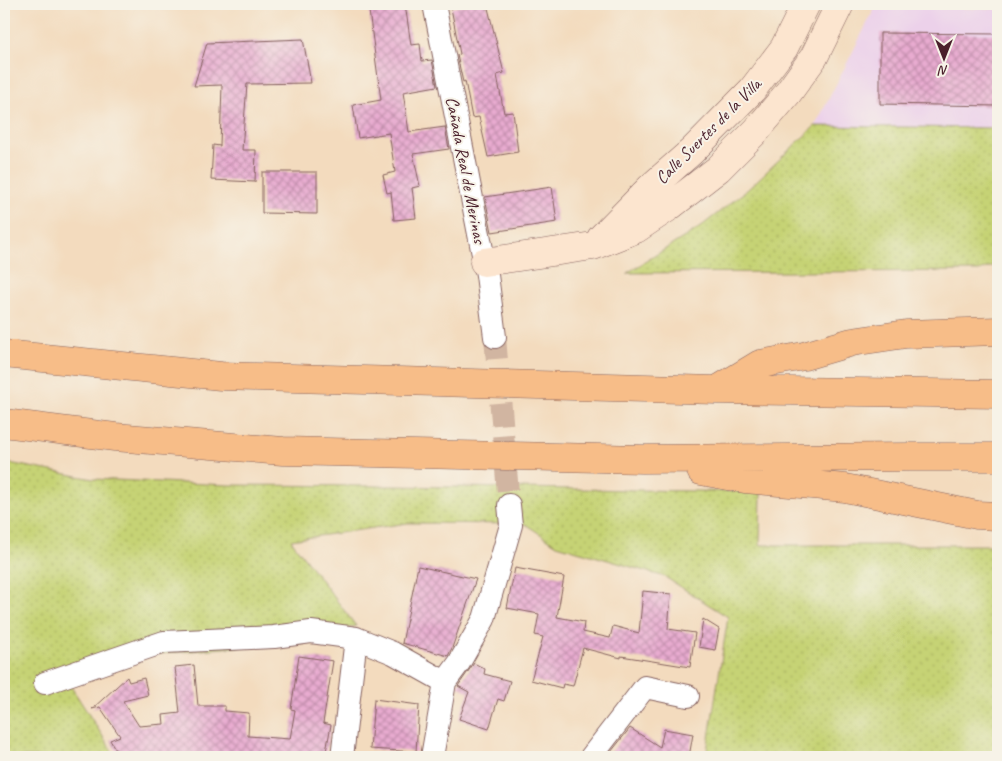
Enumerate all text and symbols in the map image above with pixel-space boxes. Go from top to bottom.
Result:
north arrow [920,32,970,82]
text: N [937,62,948,79]
street label: Calle Suertes de la Villa [650,72,767,189]
street label: Cañada Real de Merinas [441,95,491,247]

